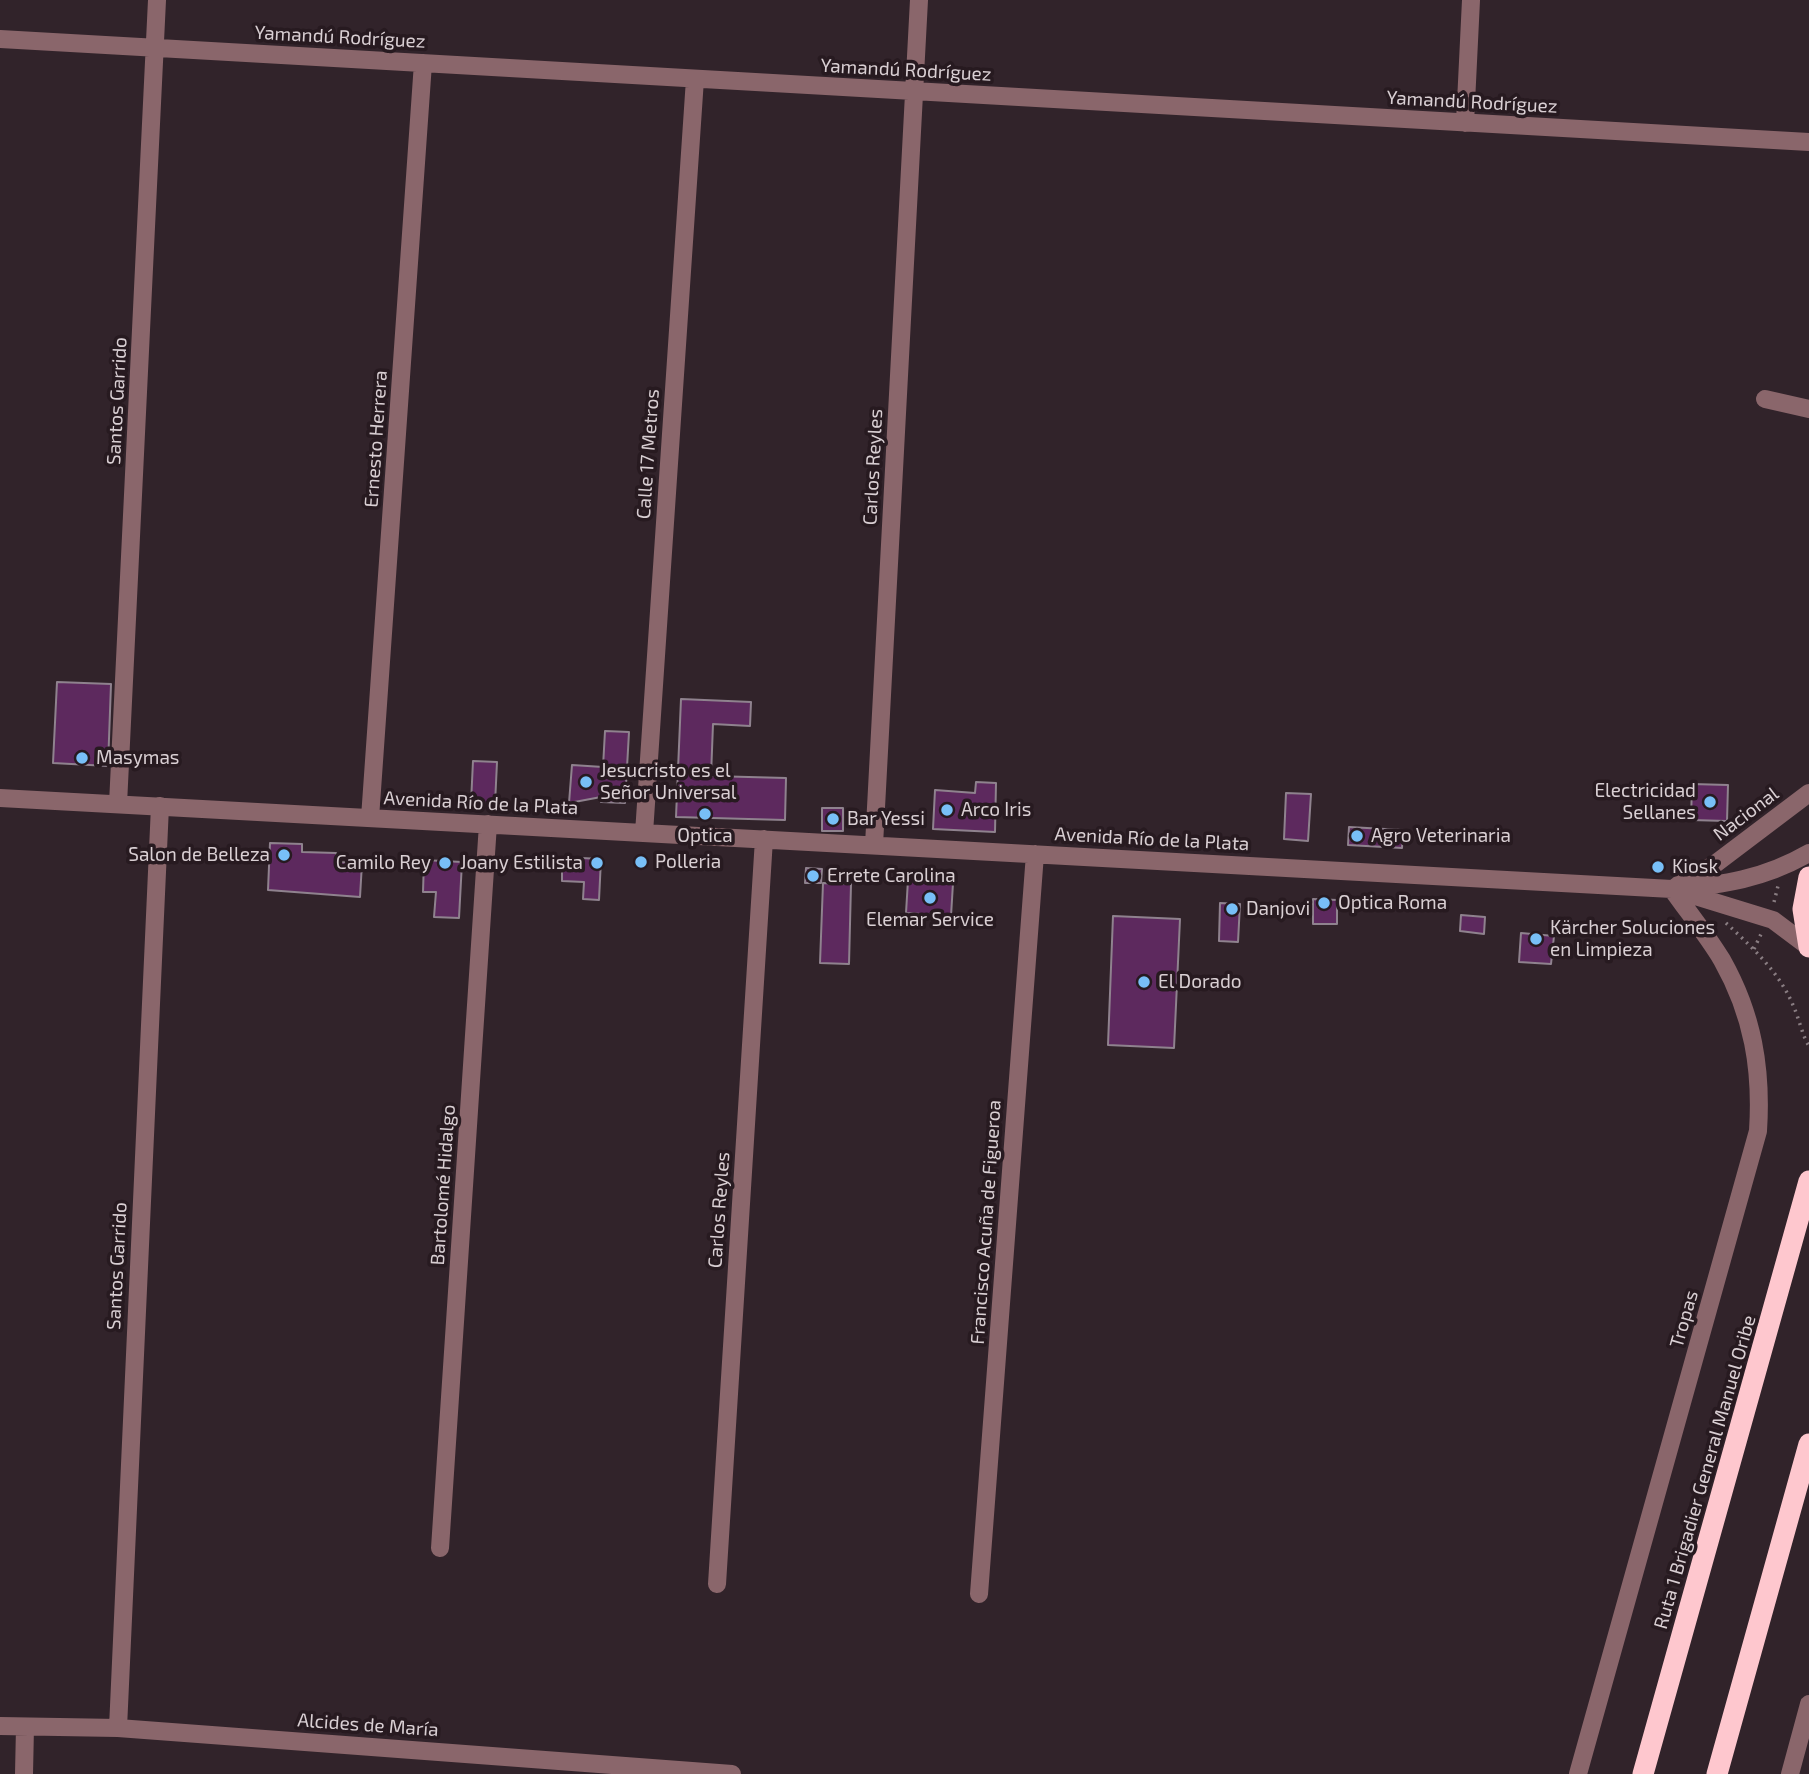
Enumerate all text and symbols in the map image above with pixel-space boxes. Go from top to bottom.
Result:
street label: Yamandú Rodríguez [254,21,426,53]
street label: Yamandú Rodríguez [820,54,992,86]
street label: Yamandú Rodríguez [1386,86,1558,118]
street label: Santos Garrido [102,336,132,466]
street label: Ernesto Herrera [360,370,392,508]
street label: Calle 17 Metros [632,388,664,520]
street label: Carlos Reyles [859,408,887,526]
place label: Masymas [96,747,179,769]
marker: Masymas [74,750,90,766]
place label: Jesucristo es el Señor Universal [600,760,736,804]
marker: Jesucristo es el Señor Universal [578,774,594,790]
place label: Electricidad Sellanes [1594,780,1696,824]
street label: Nacional [1709,782,1783,846]
street label: Avenida Río de la Plata [383,787,579,819]
marker: Electricidad Sellanes [1702,794,1718,810]
place label: Arco Iris [961,799,1031,821]
marker: Arco Iris [939,802,955,818]
marker: Optica [697,806,713,822]
place label: Bar Yessi [847,808,925,830]
marker: Bar Yessi [825,811,841,827]
street label: Avenida Río de la Plata [1054,823,1250,855]
place label: Optica [677,825,733,847]
place label: Agro Veterinaria [1371,825,1511,847]
marker: Agro Veterinaria [1349,828,1365,844]
place label: Salon de Belleza [128,844,270,866]
marker: Salon de Belleza [276,847,292,863]
place label: Polleria [655,851,721,873]
place label: Camilo Rey [336,852,431,874]
place label: Joany Estilista [460,852,583,874]
marker: Polleria [633,854,649,870]
marker: Camilo Rey [437,855,453,871]
marker: Joany Estilista [589,855,605,871]
place label: Kiosk [1672,856,1718,878]
marker: Kiosk [1650,859,1666,875]
place label: Errete Carolina [827,865,956,887]
marker: Errete Carolina [805,868,821,884]
marker: Elemar Service [922,890,938,906]
place label: Optica Roma [1338,892,1447,914]
marker: Optica Roma [1316,895,1332,911]
place label: Danjovi [1246,898,1310,920]
marker: Danjovi [1224,901,1240,917]
place label: Elemar Service [866,909,994,931]
place label: Kärcher Soluciones en Limpieza [1550,917,1715,961]
marker: Kärcher Soluciones en Limpieza [1528,931,1544,947]
place label: El Dorado [1158,971,1242,993]
marker: El Dorado [1136,974,1152,990]
street label: Francisco Acuña de Figueroa [966,1099,1006,1345]
street label: Bartolomé Hidalgo [426,1104,460,1266]
street label: Carlos Reyles [704,1151,734,1269]
street label: Santos Garrido [102,1201,132,1331]
street label: Tropas [1665,1288,1703,1350]
street label: Ruta 1 Brigadier General Manuel Oribe [1649,1312,1761,1632]
street label: Alcides de María [297,1709,439,1741]

